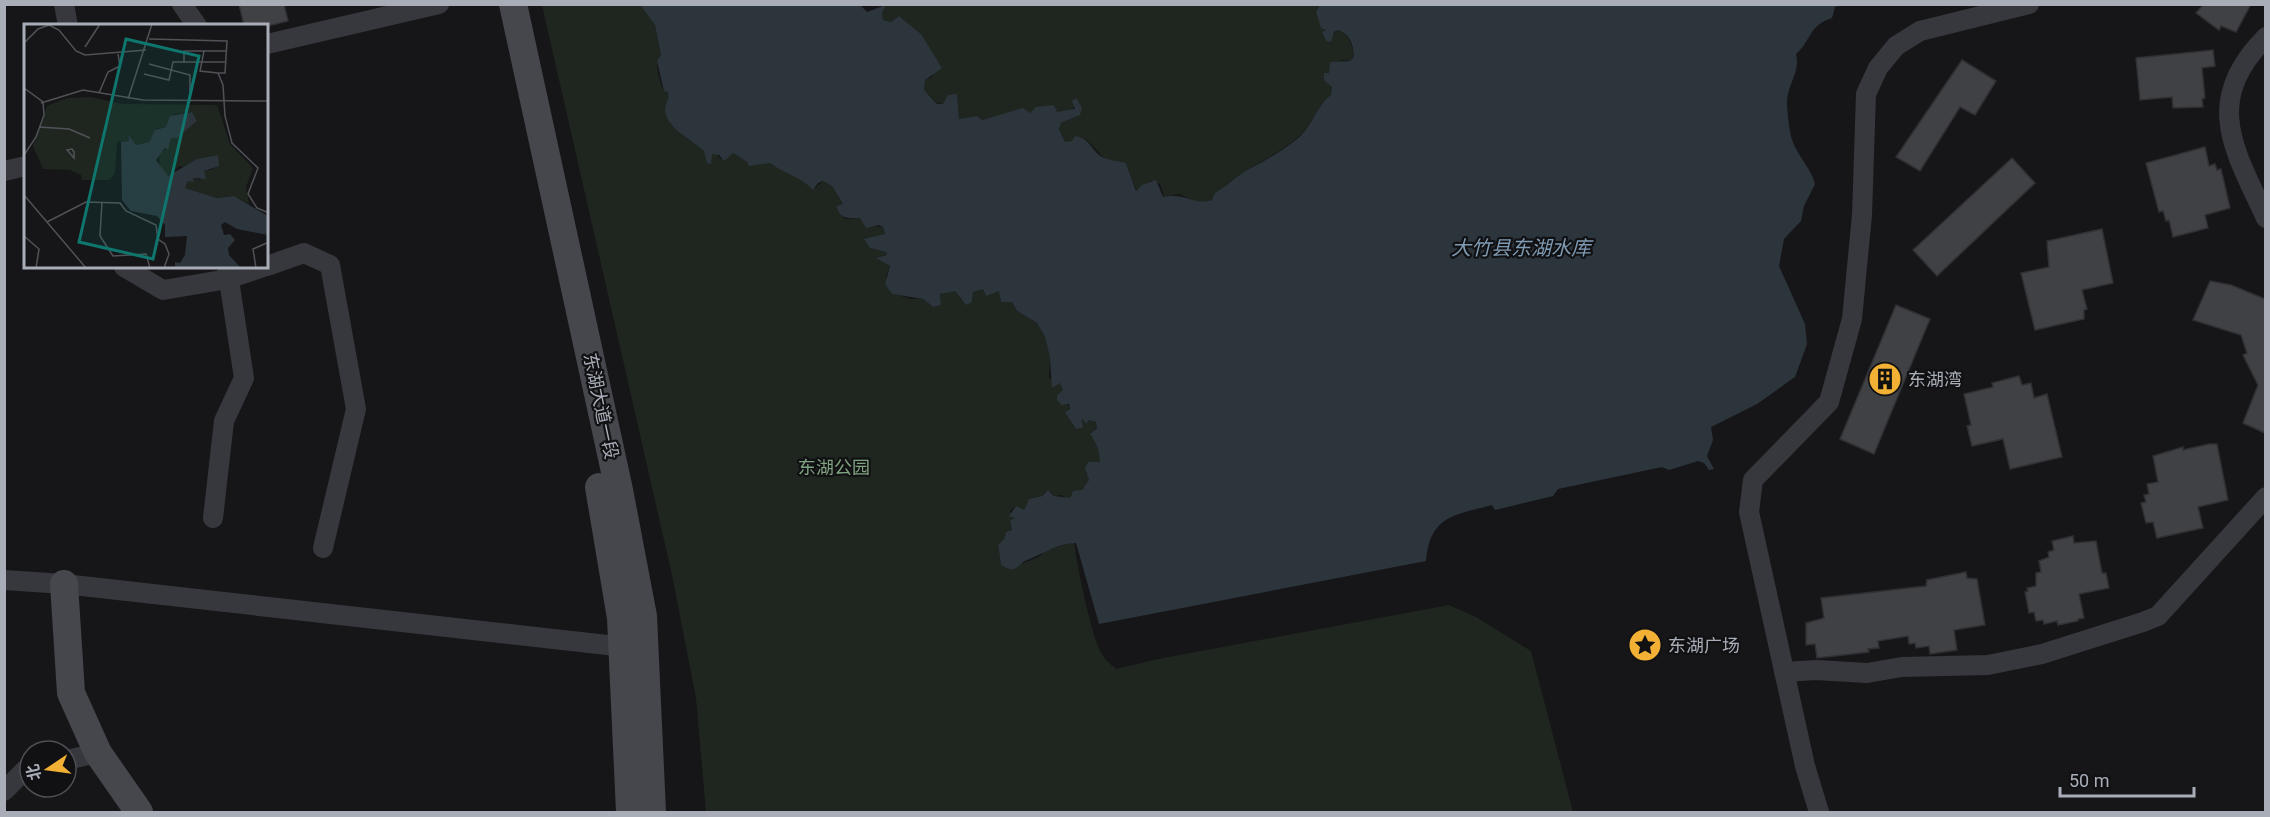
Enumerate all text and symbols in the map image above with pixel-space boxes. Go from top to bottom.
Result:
inset map [24,24,268,268]
water label: 大竹县东湖水库 [1451,236,1594,260]
street label: 东湖大道一段 [580,351,622,461]
building icon: 东湖湾 [1867,361,1903,397]
place label: 东湖湾 [1908,369,1962,390]
park label: 东湖公园 [798,457,870,478]
place icon: 东湖广场 [1627,627,1663,663]
place label: 东湖广场 [1668,635,1740,656]
north arrow [18,739,78,799]
scale bar [2060,760,2194,798]
text: 北 [23,762,45,782]
text: 50 m [2069,770,2109,791]

